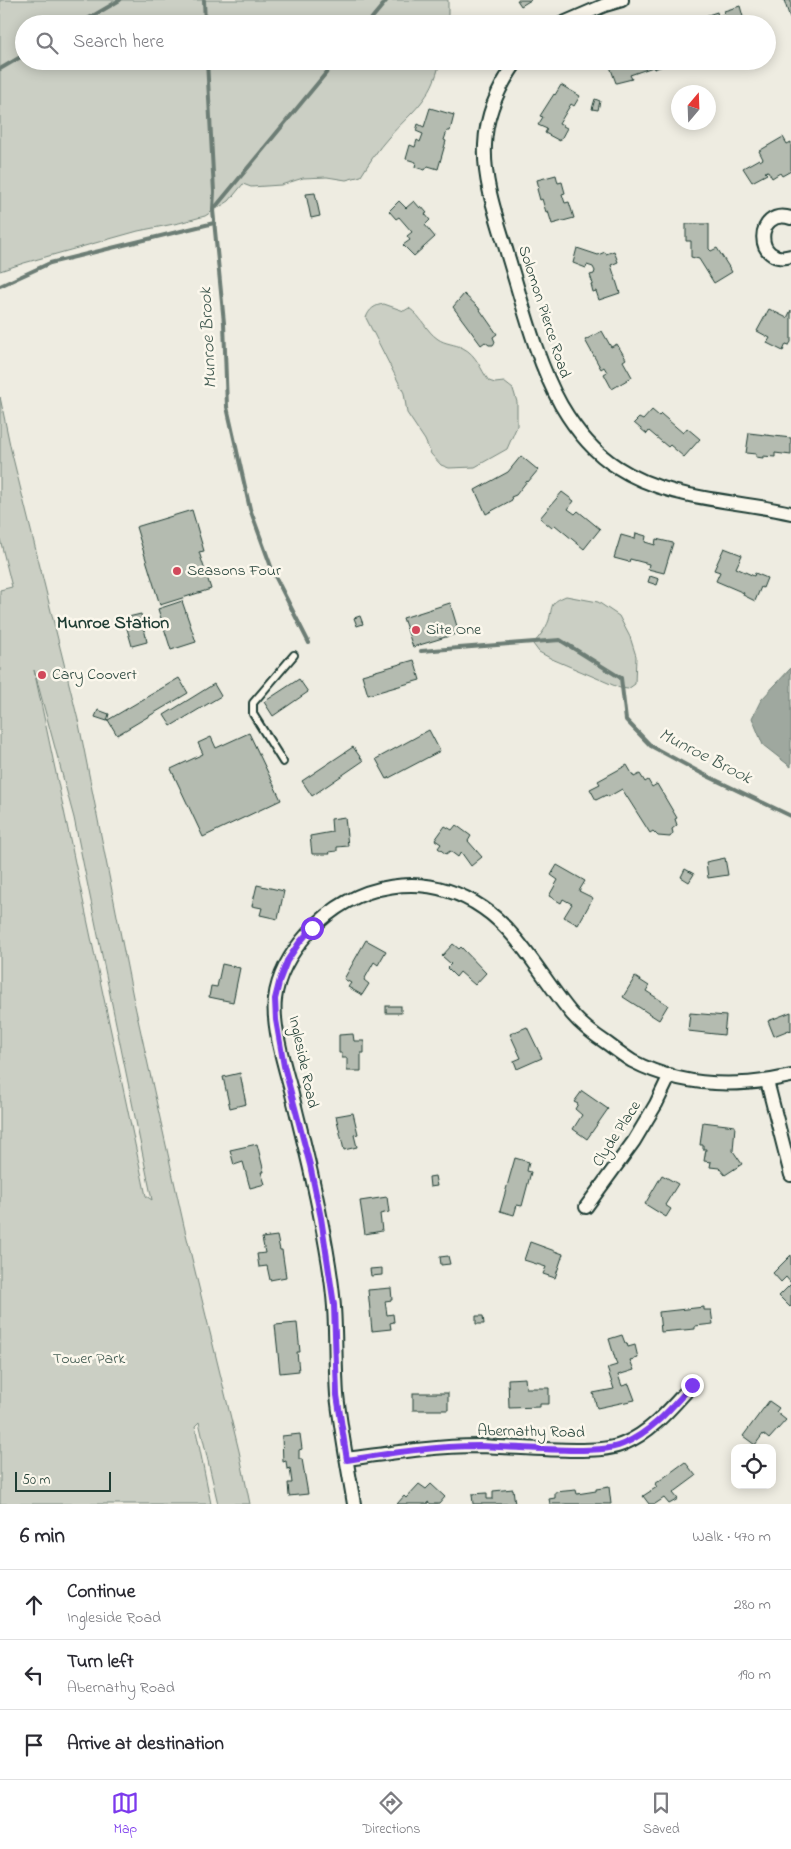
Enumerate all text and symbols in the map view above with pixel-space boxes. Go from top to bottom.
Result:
search box [15,15,776,70]
icon: search [33,29,61,57]
text: Search here [73,29,164,56]
north arrow [671,85,716,130]
street label: Solomon Pierce Road [511,243,577,381]
water label: Munroe Brook [193,286,225,389]
place label: Seasons Four [187,559,281,583]
marker: Seasons Four [171,565,183,577]
district label: Munroe Station [57,611,169,637]
place label: Site One [426,618,482,642]
marker: Site One [410,624,422,636]
place label: Cary Coovert [52,663,137,687]
marker: Cary Coovert [36,669,48,681]
water label: Munroe Brook [654,722,757,792]
route start [301,917,324,940]
street label: Ingleside Road [281,1014,325,1110]
street label: Clyde Place [587,1095,648,1172]
park label: Tower Park [53,1347,126,1371]
route end [681,1374,704,1397]
street label: Abernathy Road [477,1419,585,1445]
map controls [731,1444,776,1489]
button: locate [731,1444,776,1489]
scale bar [15,1469,111,1492]
text: 50 m [22,1470,50,1491]
text: 6 min [20,1522,65,1552]
text: Walk · 470 m [692,1525,771,1549]
text: Continue [67,1579,135,1606]
icon: ahead [20,1591,48,1619]
text: 280 m [734,1593,771,1617]
text: Ingleside Road [67,1606,161,1630]
text: Turn left [67,1649,134,1676]
icon: left [20,1661,48,1689]
text: 190 m [738,1663,771,1687]
text: Abernathy Road [67,1676,175,1700]
icon: arrive [20,1731,48,1759]
text: Arrive at destination [67,1731,224,1758]
tab: Map [111,1789,139,1840]
tab: Directions [362,1789,420,1840]
tab: Saved [643,1789,680,1840]

